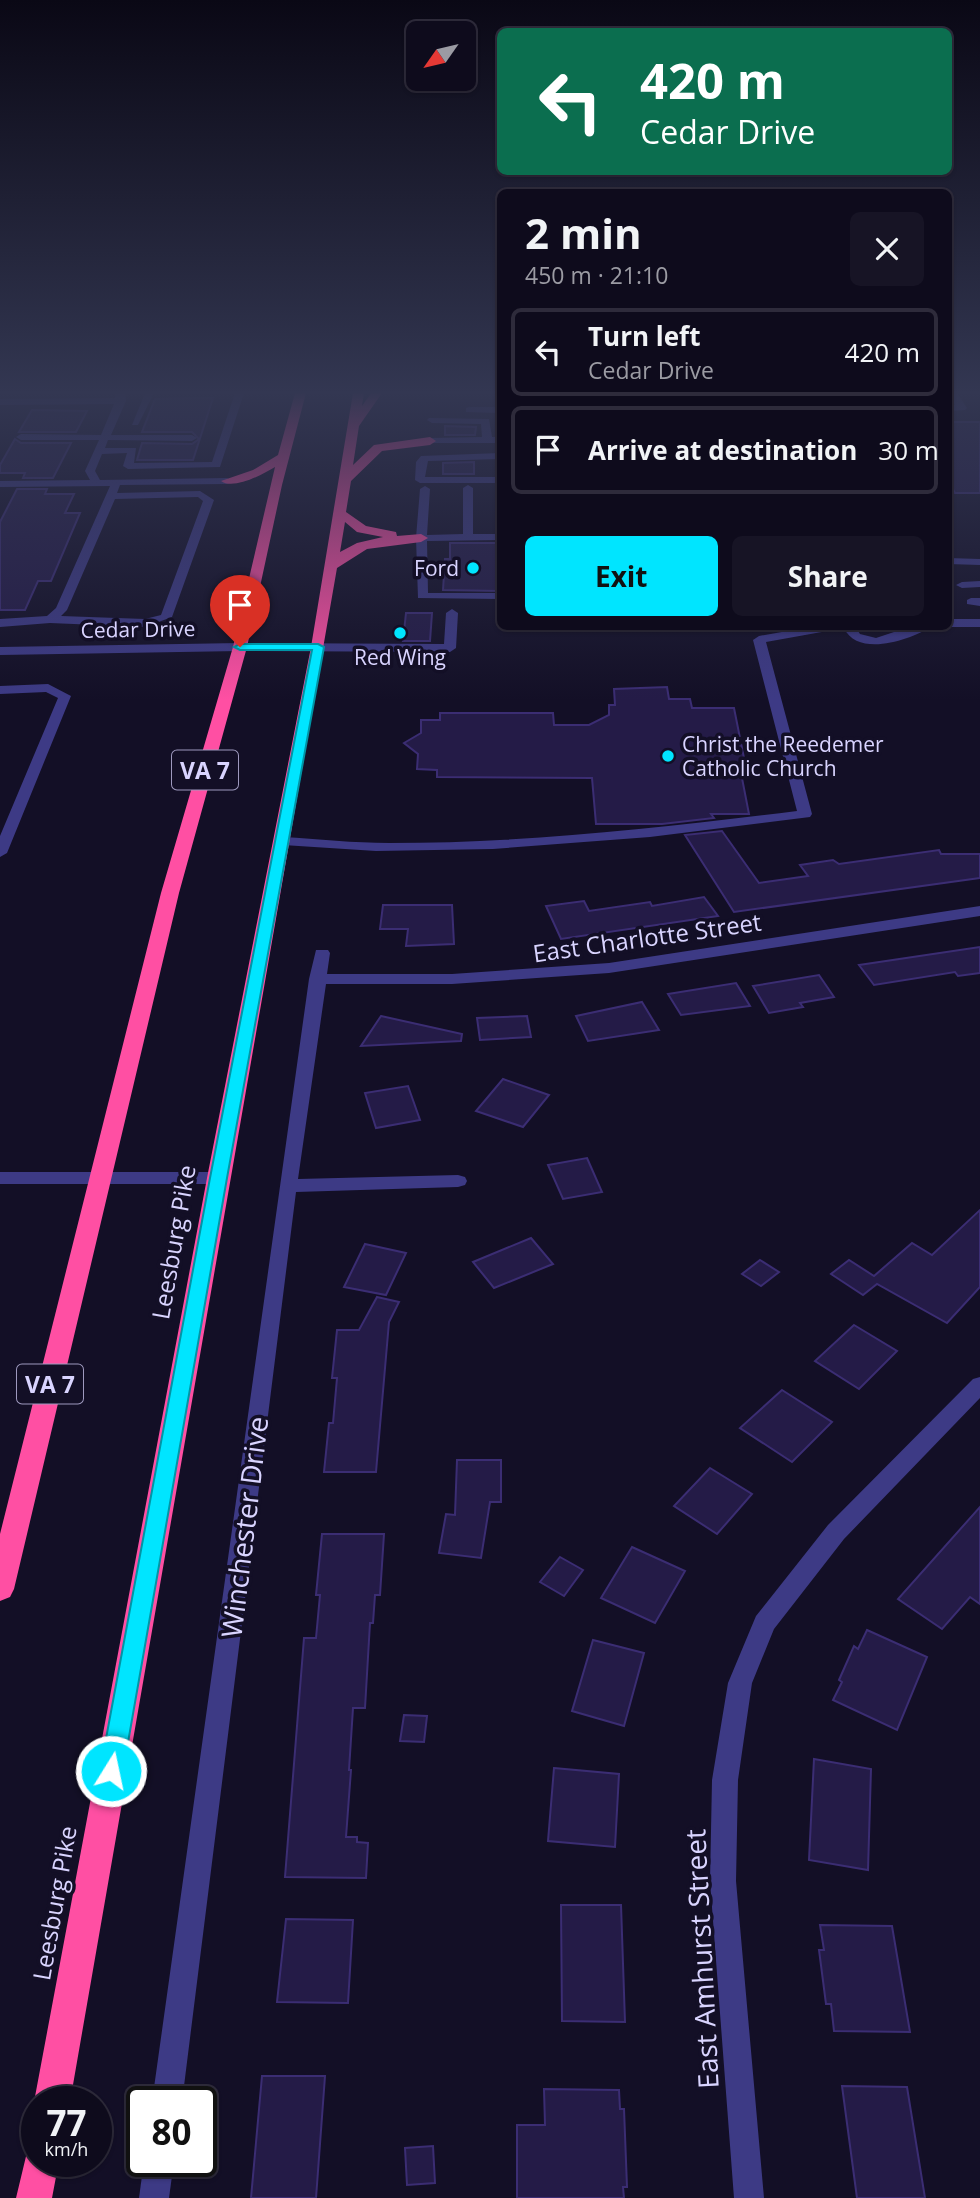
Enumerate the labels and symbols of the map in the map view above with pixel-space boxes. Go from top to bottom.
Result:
north arrow [406,21,476,91]
place label: Ford [414,554,459,582]
marker: Ford [465,560,481,576]
pin [210,575,270,647]
street label: Cedar Drive [80,614,196,644]
marker: Red Wing [392,625,408,641]
place label: Red Wing [354,643,446,671]
place label: Christ the Reedemer Catholic Church [682,730,884,782]
marker: Christ the Reedemer Catholic Church [660,748,676,764]
road number: VA 7 [172,750,238,790]
street label: East Charlotte Street [531,905,763,969]
street label: Leesburg Pike [143,1162,203,1322]
road number: VA 7 [17,1364,83,1404]
street label: Winchester Drive [212,1414,276,1640]
position arrow [74,1734,148,1808]
street label: Leesburg Pike [24,1823,84,1983]
street label: East Amhurst Street [675,1828,727,2090]
speed limit sign: 80 [126,2086,217,2177]

